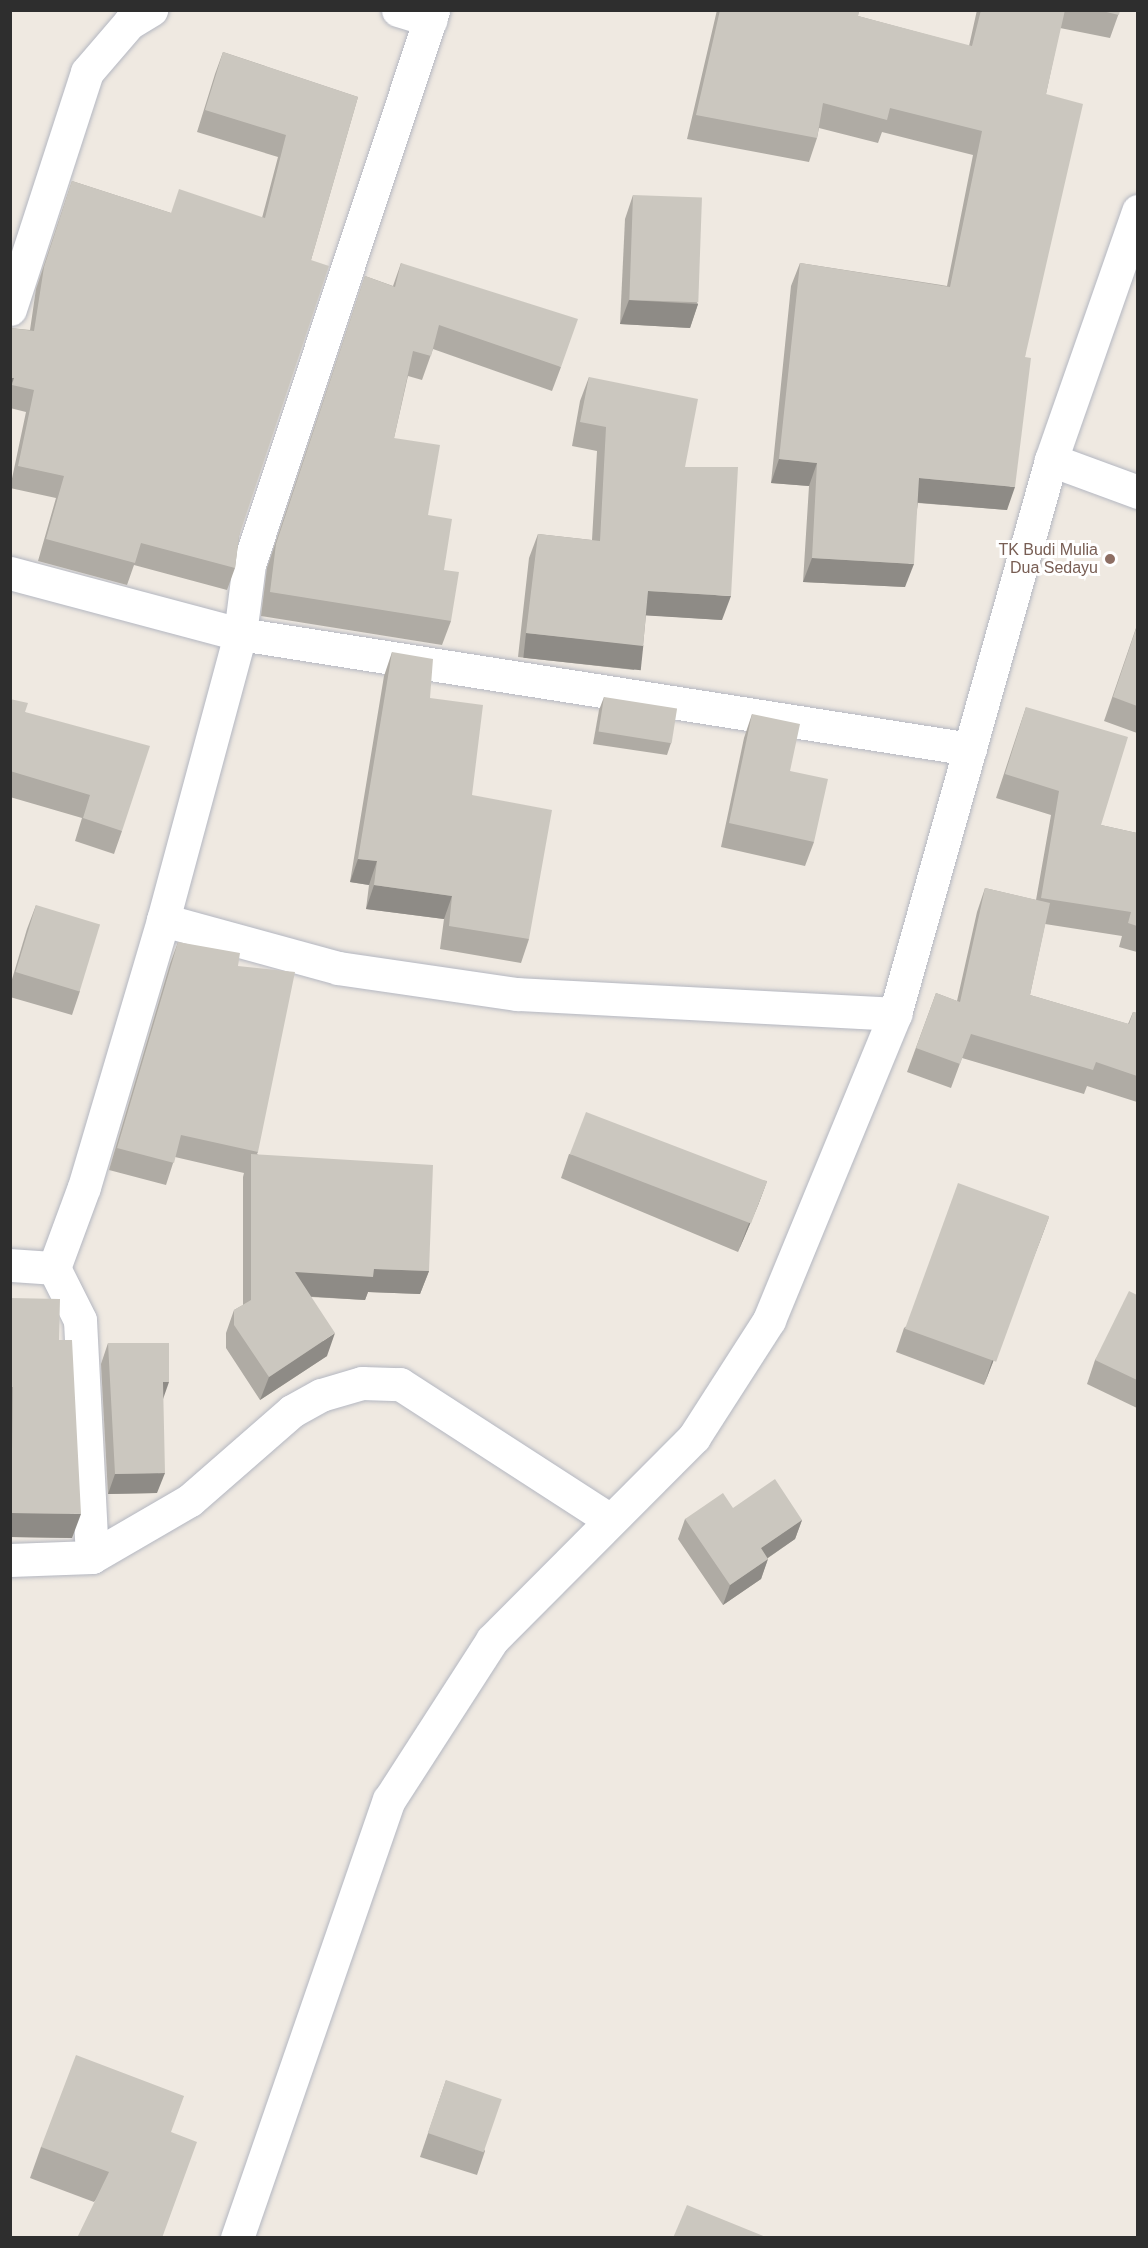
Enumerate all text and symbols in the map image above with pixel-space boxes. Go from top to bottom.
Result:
place label: TK Budi Mulia Dua Sedayu [998,540,1098,578]
marker: TK Budi Mulia Dua Sedayu [1103,552,1117,566]

